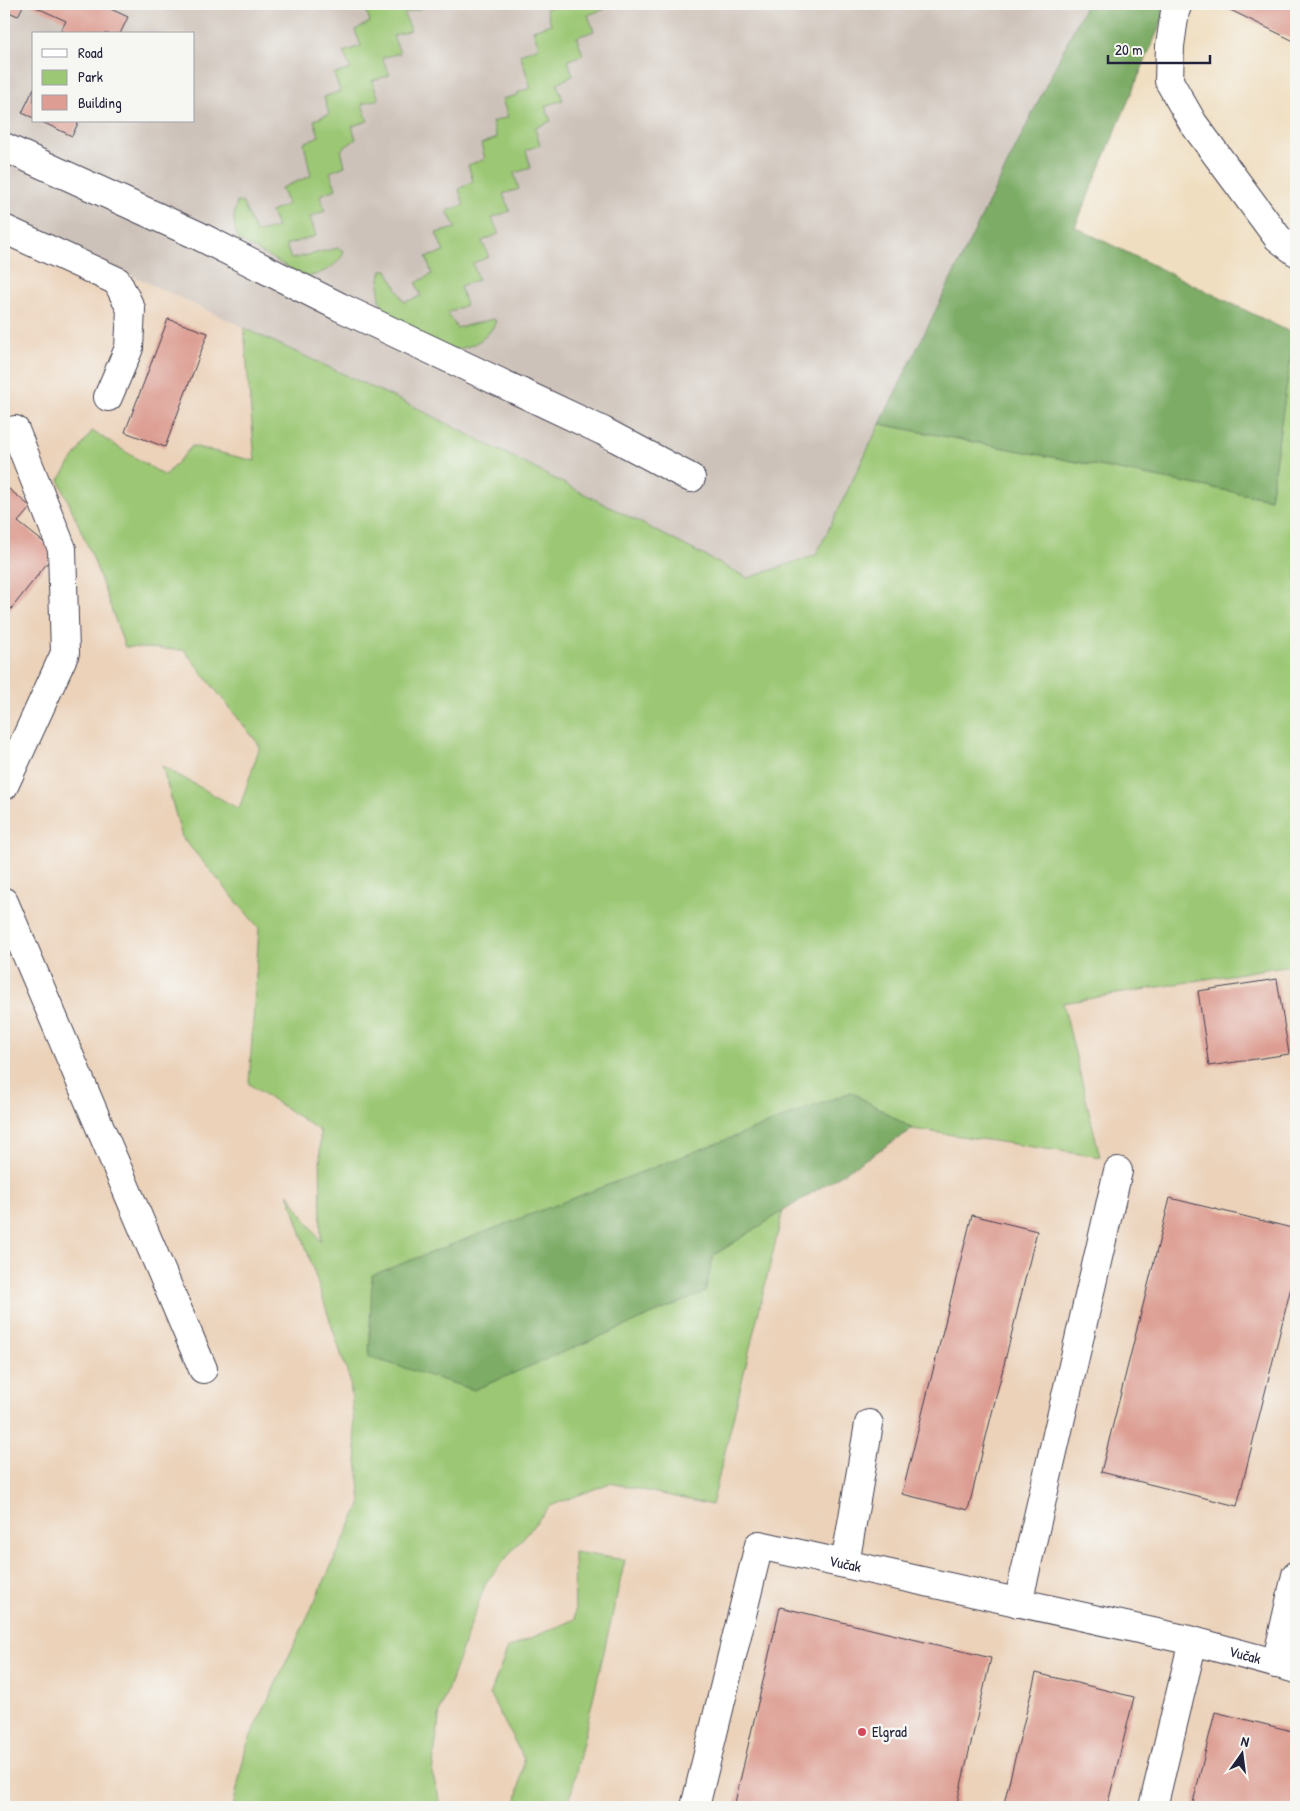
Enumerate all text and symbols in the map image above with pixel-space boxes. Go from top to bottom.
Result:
legend [32,32,195,122]
scale bar [1108,32,1210,64]
text: 20 m [1115,39,1142,60]
text: Road [78,42,103,63]
text: Park [78,66,103,87]
text: Building [78,92,122,113]
street label: Vučak [827,1550,863,1577]
street label: Vučak [1227,1640,1263,1669]
place label: Elgrad [872,1721,907,1742]
marker: Elgrad [856,1726,868,1738]
north arrow [1218,1728,1268,1778]
text: N [1239,1731,1252,1751]

